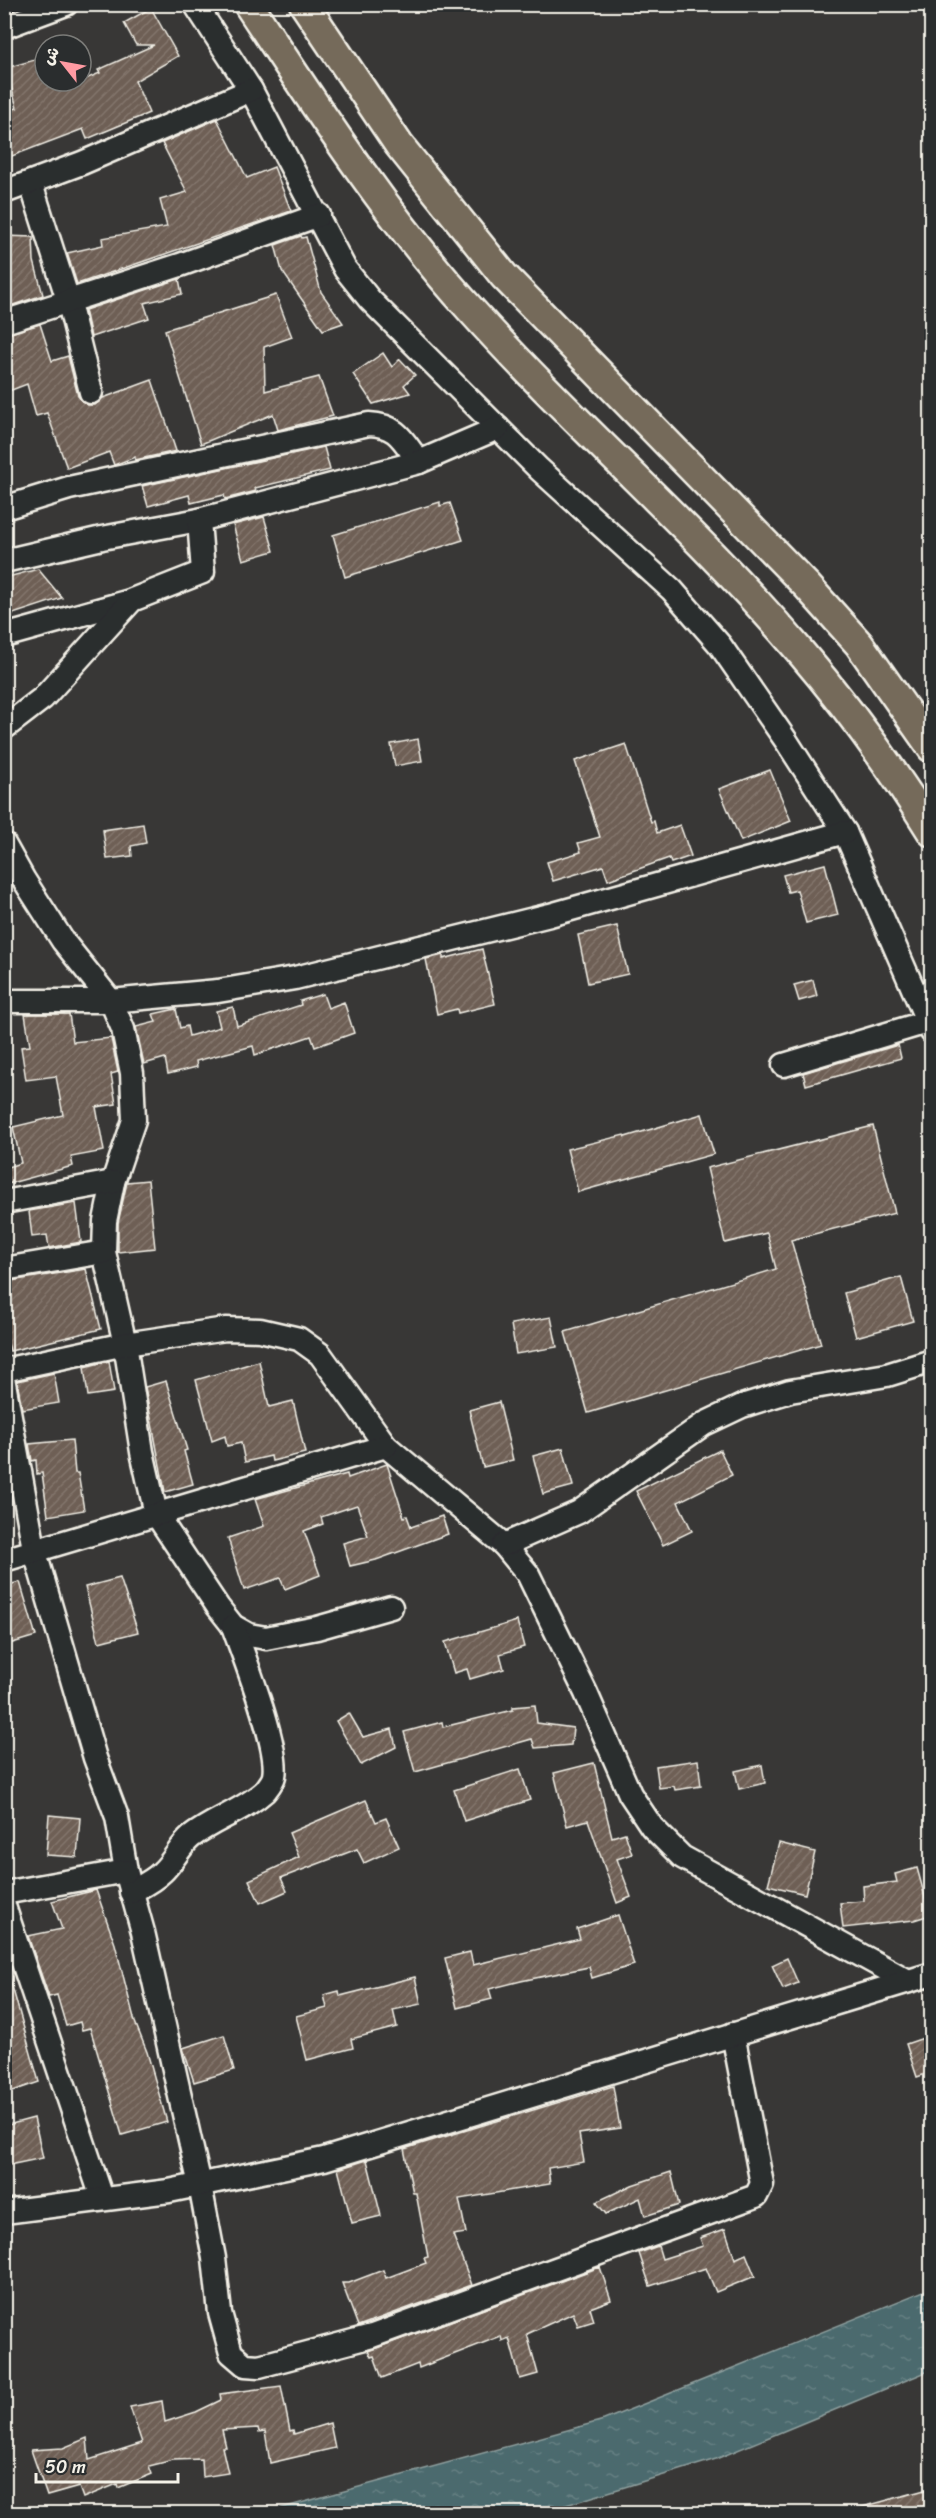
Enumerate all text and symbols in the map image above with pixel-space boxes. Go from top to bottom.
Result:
north arrow [33,33,93,93]
text: ش [34,41,68,71]
scale bar [36,2446,178,2484]
text: 50 m [45,2451,86,2483]

